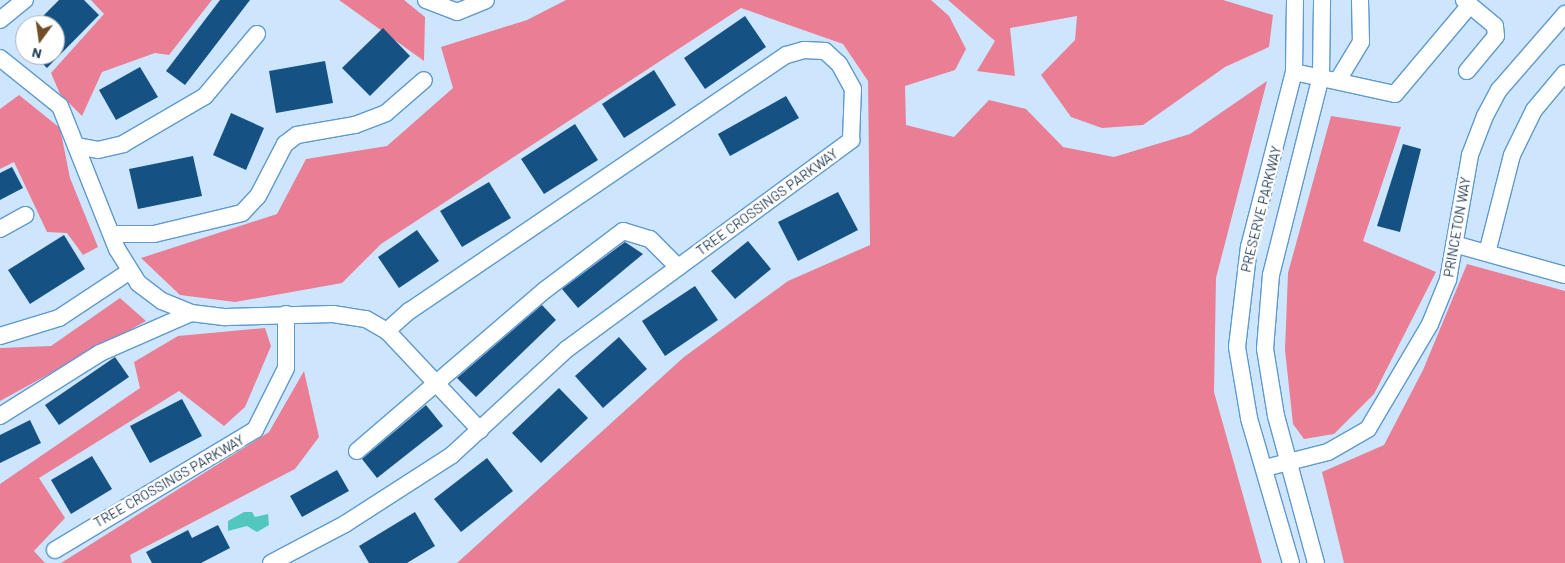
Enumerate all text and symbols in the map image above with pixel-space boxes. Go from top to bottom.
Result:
north arrow [15,15,65,65]
text: N [30,45,43,63]
street label: PRESERVE PARKWAY [1237,144,1285,274]
street label: TREE CROSSINGS PARKWAY [693,145,841,259]
street label: PRINCETON WAY [1440,176,1474,278]
street label: TREE CROSSINGS PARKWAY [91,431,247,531]

